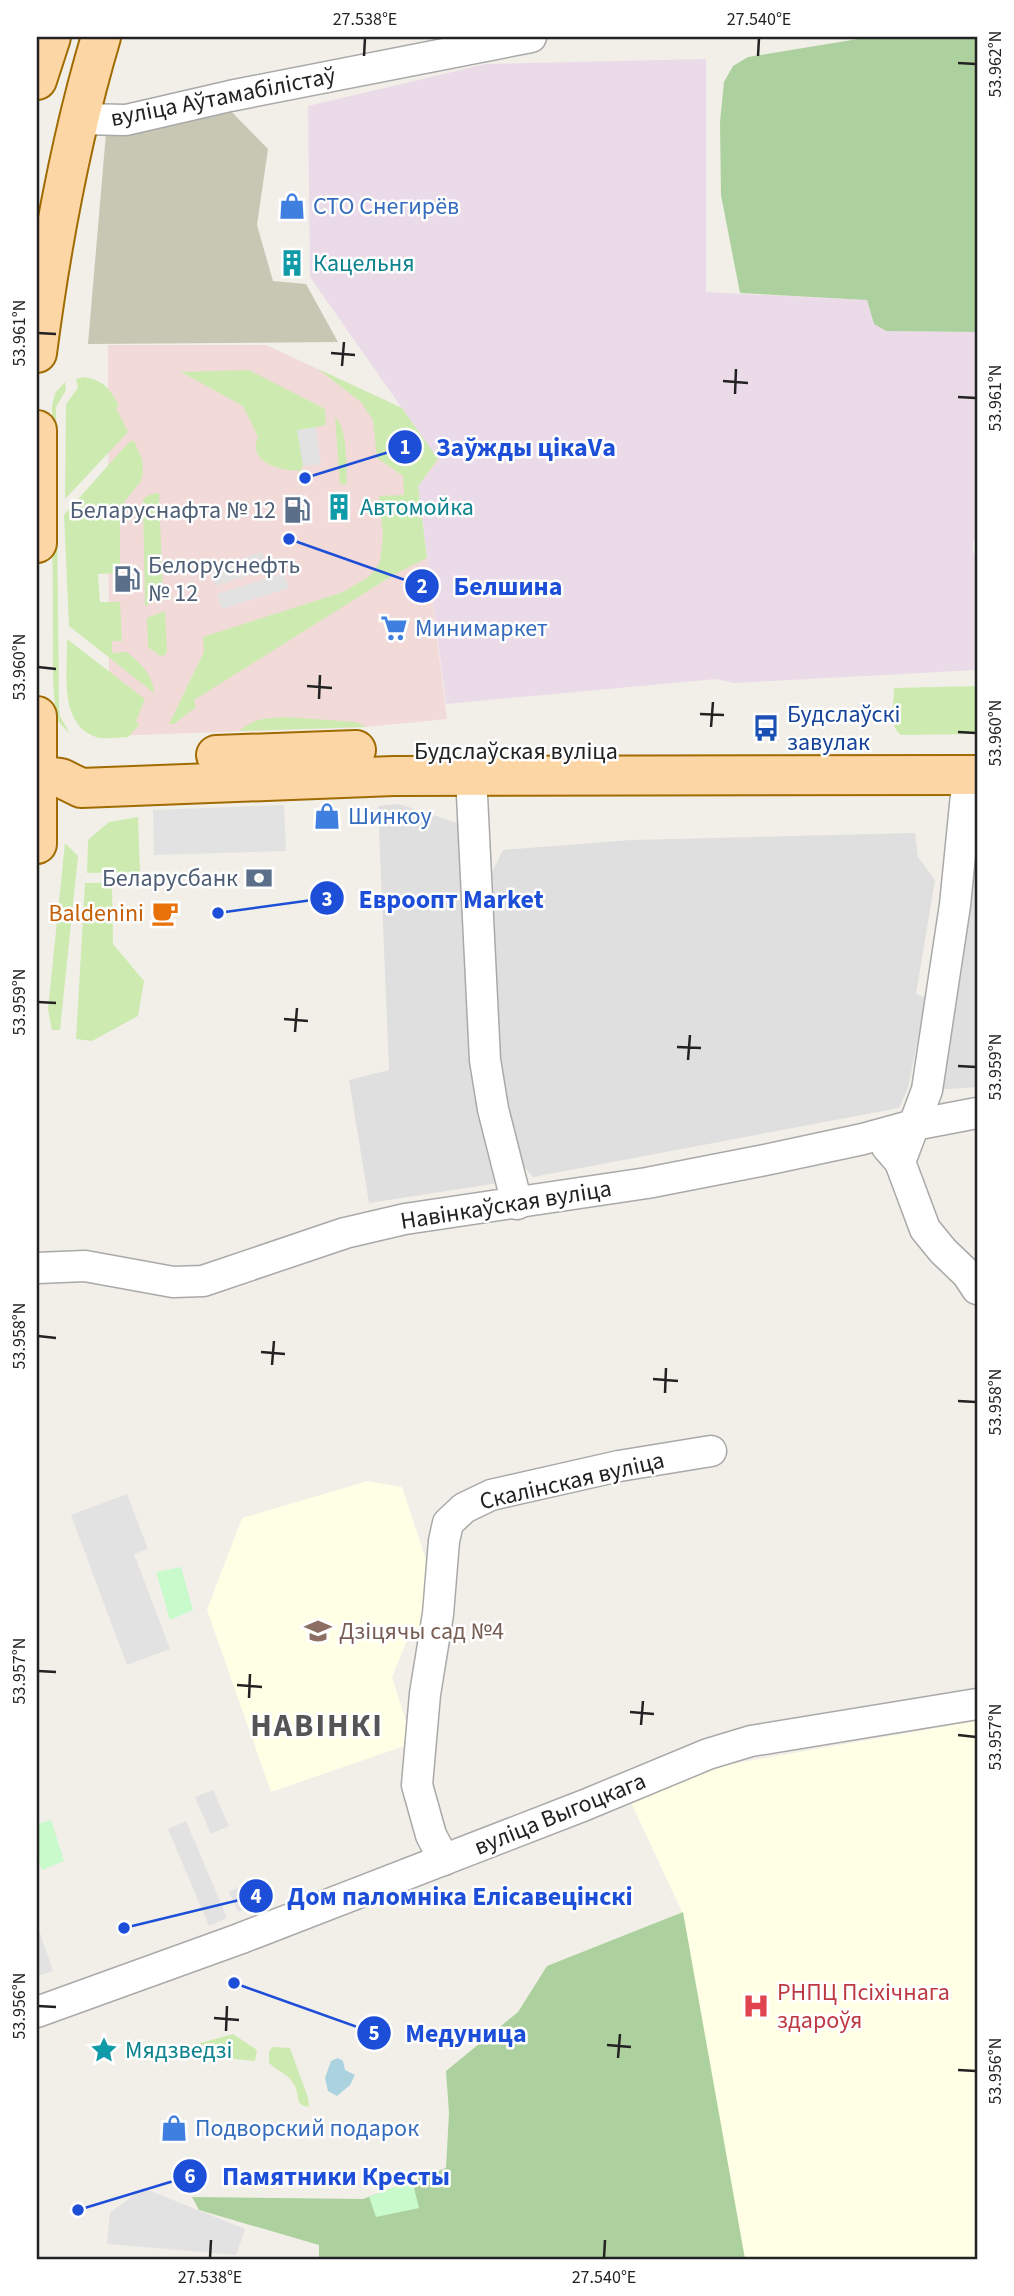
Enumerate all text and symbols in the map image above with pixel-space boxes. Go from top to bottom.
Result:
text: 27.538°E [333,7,397,32]
text: 27.540°E [727,7,791,32]
text: 53.962°N [983,31,1008,97]
street label: вуліца Аўтамабілістаў [108,58,338,136]
place label: СТО Cнегирёв [313,189,459,224]
shop icon: СТО Cнегирёв [277,191,307,221]
place label: Кацельня [313,246,415,281]
building icon: Кацельня [277,248,307,278]
text: 53.961°N [7,300,32,366]
text: 53.961°N [983,365,1008,431]
callout: Заўжды цікаVа [387,423,630,470]
text: Заўжды цікаVа [436,429,616,466]
text: 1 [399,432,411,462]
place label: Автомойка [360,490,474,525]
building icon: Автомойка [324,492,354,522]
place label: Беларуснафта № 12 [70,493,276,528]
fuel station icon: Беларуснафта № 12 [282,495,312,525]
place label: Белоруснефть № 12 [148,548,300,611]
callout: Белшина [405,562,576,609]
fuel station icon: Белоруснефть № 12 [112,564,142,594]
text: Белшина [454,568,562,605]
text: 2 [416,571,428,601]
place label: Минимаркет [415,611,548,646]
supermarket icon: Минимаркет [379,613,409,643]
text: 53.960°N [7,634,32,700]
place label: Будслаўскі завулак [787,697,900,760]
text: 53.960°N [983,700,1008,766]
bus stop icon: Будслаўскі завулак [751,713,781,743]
street label: Будслаўская вуліца [414,734,618,769]
place label: Шинкоу [348,799,432,834]
shop icon: Шинкоу [312,801,342,831]
place label: Беларусбанк [102,861,238,896]
bank icon: Беларусбанк [244,863,274,893]
callout: Евроопт Market [309,875,557,922]
text: Евроопт Market [358,881,544,918]
text: 3 [321,884,333,914]
place label: Baldenini [48,896,144,931]
cafe icon: Baldenini [150,898,180,928]
text: 53.959°N [7,969,32,1035]
text: 53.959°N [983,1034,1008,1100]
street label: Навінкаўская вуліца [398,1171,614,1239]
text: 53.958°N [7,1303,32,1369]
text: 53.958°N [983,1369,1008,1435]
street label: Скалінская вуліца [476,1443,668,1519]
place label: Дзіцячы сад №4 [339,1614,504,1649]
school or university icon: Дзіцячы сад №4 [303,1616,333,1646]
text: 53.957°N [7,1638,32,1704]
district label: НАВІНКІ [250,1703,384,1749]
text: 53.957°N [983,1704,1008,1770]
street label: вуліца Выгоцкага [469,1764,651,1864]
callout: Дом паломніка Елісавецінскі [238,1873,647,1920]
text: Дом паломніка Елісавецінскі [287,1878,633,1915]
text: 4 [250,1881,262,1911]
text: 53.956°N [7,1973,32,2039]
place label: РНПЦ Псіхічнага здароўя [777,1975,950,2038]
hospital icon: РНПЦ Псіхічнага здароўя [741,1991,771,2021]
callout: Медуница [357,2009,541,2056]
text: Медуница [405,2015,527,2052]
text: 5 [368,2018,380,2048]
place label: Мядзведзі [125,2033,232,2068]
place icon: Мядзведзі [89,2035,119,2065]
text: 53.956°N [983,2038,1008,2104]
place label: Подворский подарок [195,2111,419,2146]
shop icon: Подворский подарок [159,2113,189,2143]
callout: Памятники Кресты [173,2152,464,2199]
text: Памятники Кресты [222,2158,450,2195]
text: 6 [184,2161,196,2191]
text: 27.538°E [178,2265,242,2290]
text: 27.540°E [572,2265,636,2290]

